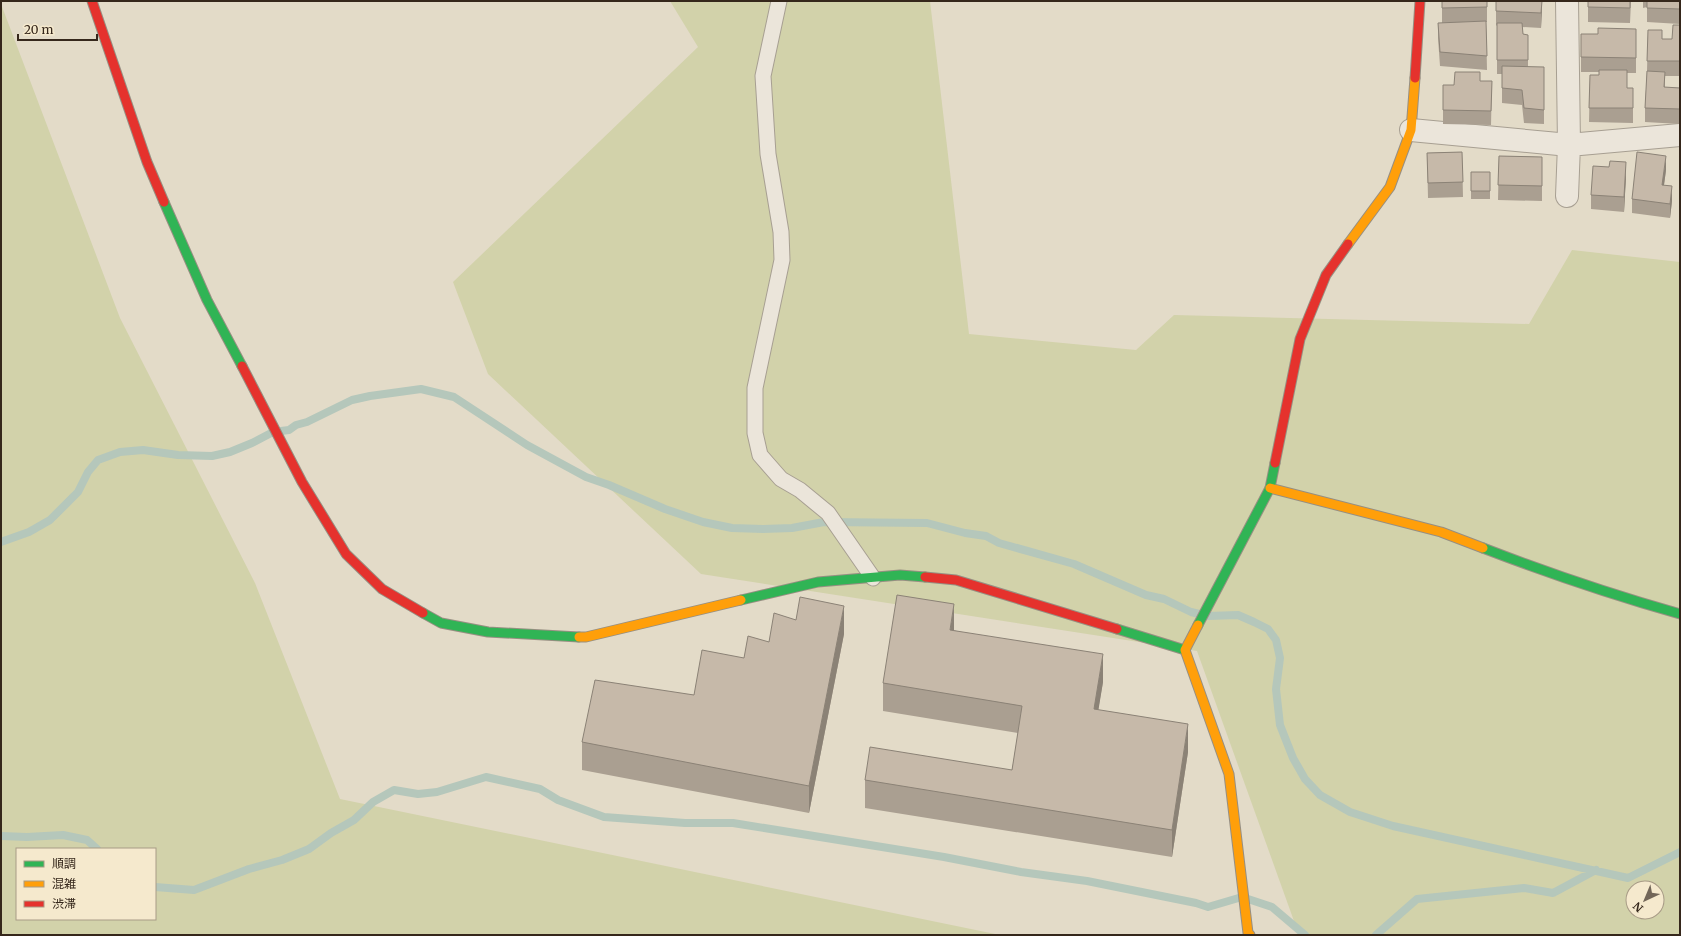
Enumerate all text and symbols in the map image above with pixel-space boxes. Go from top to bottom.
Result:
scale bar [18,16,97,42]
text: 20 m [24,22,53,37]
legend [16,848,156,920]
text: 順調 [52,856,76,871]
text: 混雑 [52,876,76,891]
north arrow [1625,880,1665,920]
text: 渋滞 [52,896,76,911]
text: N [1630,899,1646,915]

